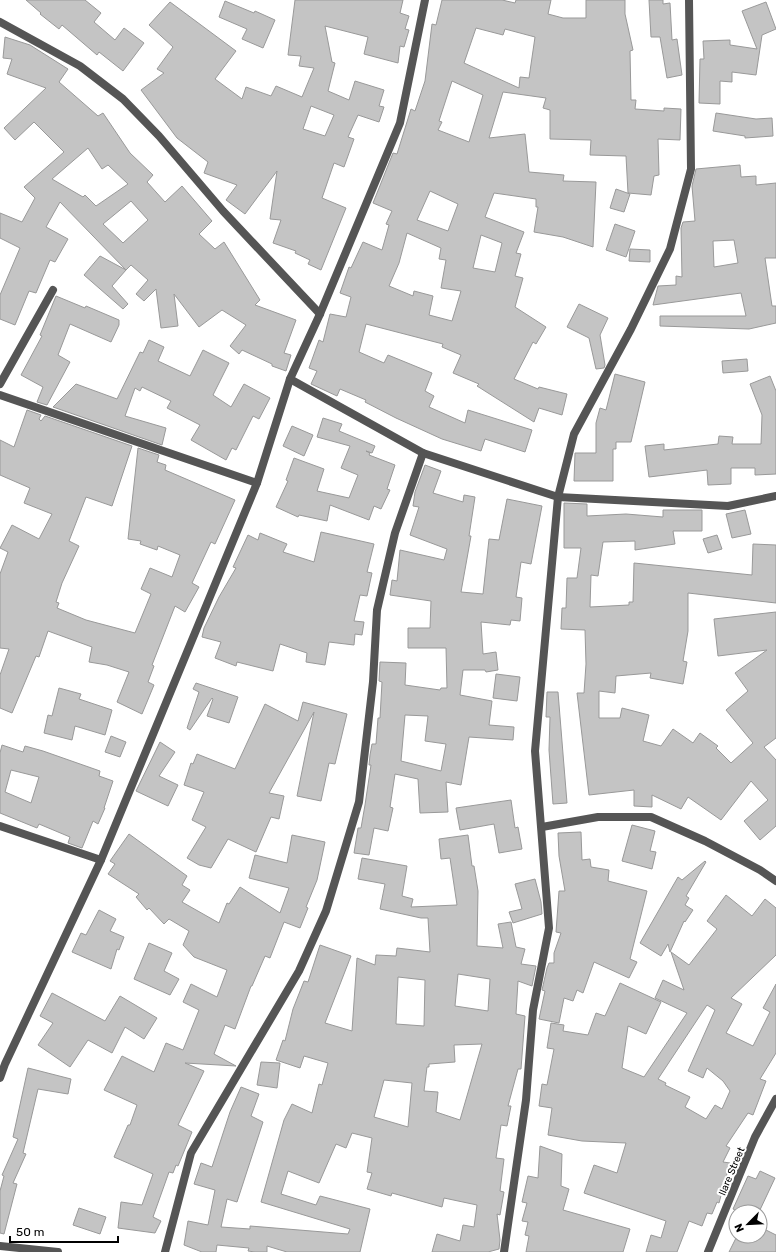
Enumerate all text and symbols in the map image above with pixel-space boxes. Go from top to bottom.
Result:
street label: Ilare Street [716,1145,748,1197]
north arrow [728,1204,768,1244]
scale bar [10,1218,118,1244]
text: N [732,1222,747,1234]
text: 50 m [16,1225,44,1239]

